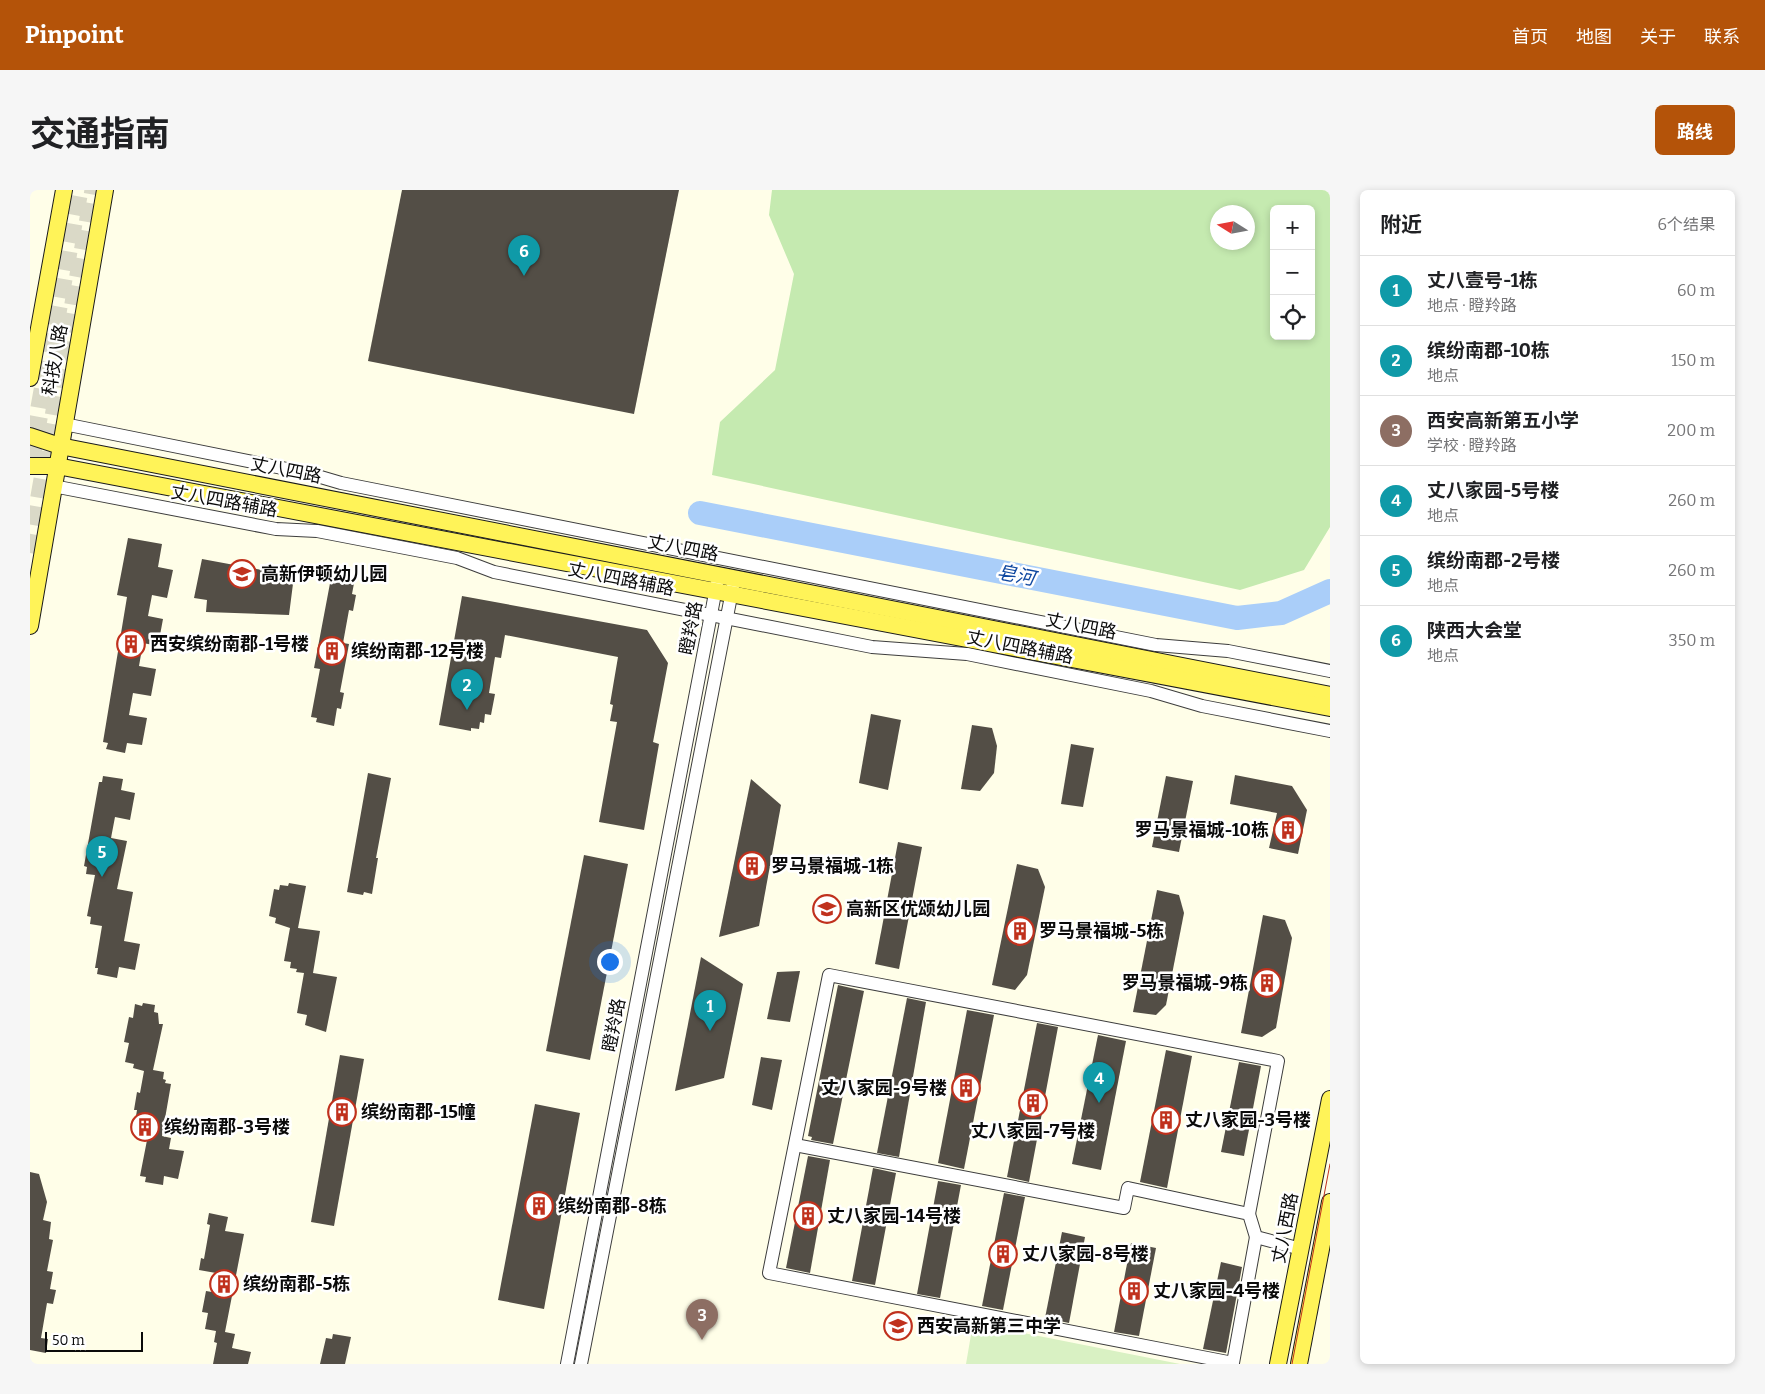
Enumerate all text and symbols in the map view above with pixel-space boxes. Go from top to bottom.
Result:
text: Pinpoint [25,21,124,49]
text: 首页 [1512,26,1548,48]
text: 地图 [1576,26,1612,48]
text: 关于 [1640,26,1676,48]
text: 联系 [1704,26,1740,48]
button: 路线 [1655,105,1735,155]
text: 交通指南 [30,113,170,155]
north arrow [1210,205,1255,250]
map controls [1270,205,1315,340]
button: + [1270,205,1315,250]
text: 附近 [1380,212,1422,238]
text: 6个结果 [1658,215,1715,234]
pin: 6 [508,235,540,276]
button: − [1270,250,1315,295]
text: 丈八壹号-1栋 [1427,269,1538,292]
text: 1 [1393,281,1399,300]
text: 60 m [1677,281,1715,300]
button: locate [1270,295,1315,340]
text: 地点 · 瞪羚路 [1427,296,1517,315]
street label: 科技八路 [38,323,72,397]
text: 缤纷南郡-10栋 [1427,339,1550,362]
text: 2 [1391,351,1401,370]
text: 150 m [1671,351,1715,370]
text: 地点 [1427,366,1459,385]
text: 西安高新第五小学 [1427,409,1579,432]
text: 3 [1391,421,1401,440]
text: 200 m [1667,421,1715,440]
text: 学校 · 瞪羚路 [1427,436,1517,455]
street label: 丈八四路 [249,452,323,488]
text: 丈八家园-5号楼 [1427,479,1559,502]
street label: 丈八四路辅路 [169,481,279,521]
text: 4 [1391,491,1401,510]
text: 260 m [1668,491,1715,510]
text: 地点 [1427,506,1459,525]
street label: 丈八四路 [646,530,720,566]
text: 缤纷南郡-2号楼 [1427,549,1560,572]
street label: 丈八四路辅路 [566,558,676,600]
school or university icon: 高新伊顿幼儿园 [227,559,257,589]
water label: 皂河 [995,560,1041,591]
text: 5 [1392,561,1400,580]
text: 260 m [1668,561,1715,580]
place label: 高新伊顿幼儿园 [261,563,387,585]
text: 地点 [1427,576,1459,595]
street label: 瞪羚路 [675,599,707,657]
street label: 丈八四路 [1044,608,1118,644]
text: 陕西大会堂 [1427,619,1522,642]
street label: 丈八四路辅路 [965,626,1075,668]
building icon: 西安缤纷南郡-1号楼 [116,629,146,659]
text: 6 [1391,631,1401,650]
text: 350 m [1669,631,1715,650]
place label: 西安缤纷南郡-1号楼 [150,633,309,655]
building icon: 缤纷南郡-12号楼 [317,636,347,666]
place label: 缤纷南郡-12号楼 [351,640,484,662]
text: 地点 [1427,646,1459,665]
pin: 2 [451,669,483,710]
building icon: 罗马景福城-10栋 [1273,815,1303,845]
place label: 罗马景福城-10栋 [1135,819,1269,841]
pin: 5 [86,836,118,877]
building icon: 罗马景福城-1栋 [737,851,767,881]
place label: 罗马景福城-1栋 [771,855,894,877]
school or university icon: 高新区优颂幼儿园 [812,894,842,924]
place label: 高新区优颂幼儿园 [846,898,990,920]
building icon: 罗马景福城-5栋 [1005,916,1035,946]
place label: 罗马景福城-5栋 [1039,920,1164,942]
your location [597,949,623,975]
building icon: 罗马景福城-9栋 [1252,968,1282,998]
place label: 罗马景福城-9栋 [1122,972,1248,994]
pin: 1 [694,990,726,1031]
street label: 瞪羚路 [598,996,630,1054]
pin: 4 [1083,1062,1115,1103]
building icon: 丈八家园-9号楼 [951,1073,981,1103]
place label: 丈八家园-9号楼 [821,1077,947,1099]
building icon: 丈八家园-7号楼 [1018,1088,1048,1118]
building icon: 缤纷南郡-15幢 [327,1097,357,1127]
place label: 缤纷南郡-15幢 [361,1101,476,1123]
building icon: 丈八家园-3号楼 [1151,1105,1181,1135]
place label: 丈八家园-3号楼 [1185,1109,1311,1131]
building icon: 缤纷南郡-3号楼 [130,1112,160,1142]
place label: 缤纷南郡-3号楼 [164,1116,290,1138]
place label: 丈八家园-7号楼 [971,1120,1095,1142]
building icon: 缤纷南郡-8栋 [524,1191,554,1221]
street label: 丈八西路 [1267,1191,1303,1265]
place label: 缤纷南郡-8栋 [558,1195,667,1217]
building icon: 丈八家园-14号楼 [793,1201,823,1231]
place label: 丈八家园-14号楼 [827,1205,961,1227]
building icon: 丈八家园-8号楼 [988,1239,1018,1269]
place label: 丈八家园-8号楼 [1022,1243,1149,1265]
building icon: 缤纷南郡-5栋 [209,1269,239,1299]
place label: 缤纷南郡-5栋 [243,1273,350,1295]
building icon: 丈八家园-4号楼 [1119,1276,1149,1306]
place label: 丈八家园-4号楼 [1153,1280,1280,1302]
pin: 3 [686,1299,718,1340]
school or university icon: 西安高新第三中学 [883,1311,913,1341]
place label: 西安高新第三中学 [917,1315,1061,1337]
scale bar [45,1329,142,1352]
text: 50 m [52,1332,85,1349]

